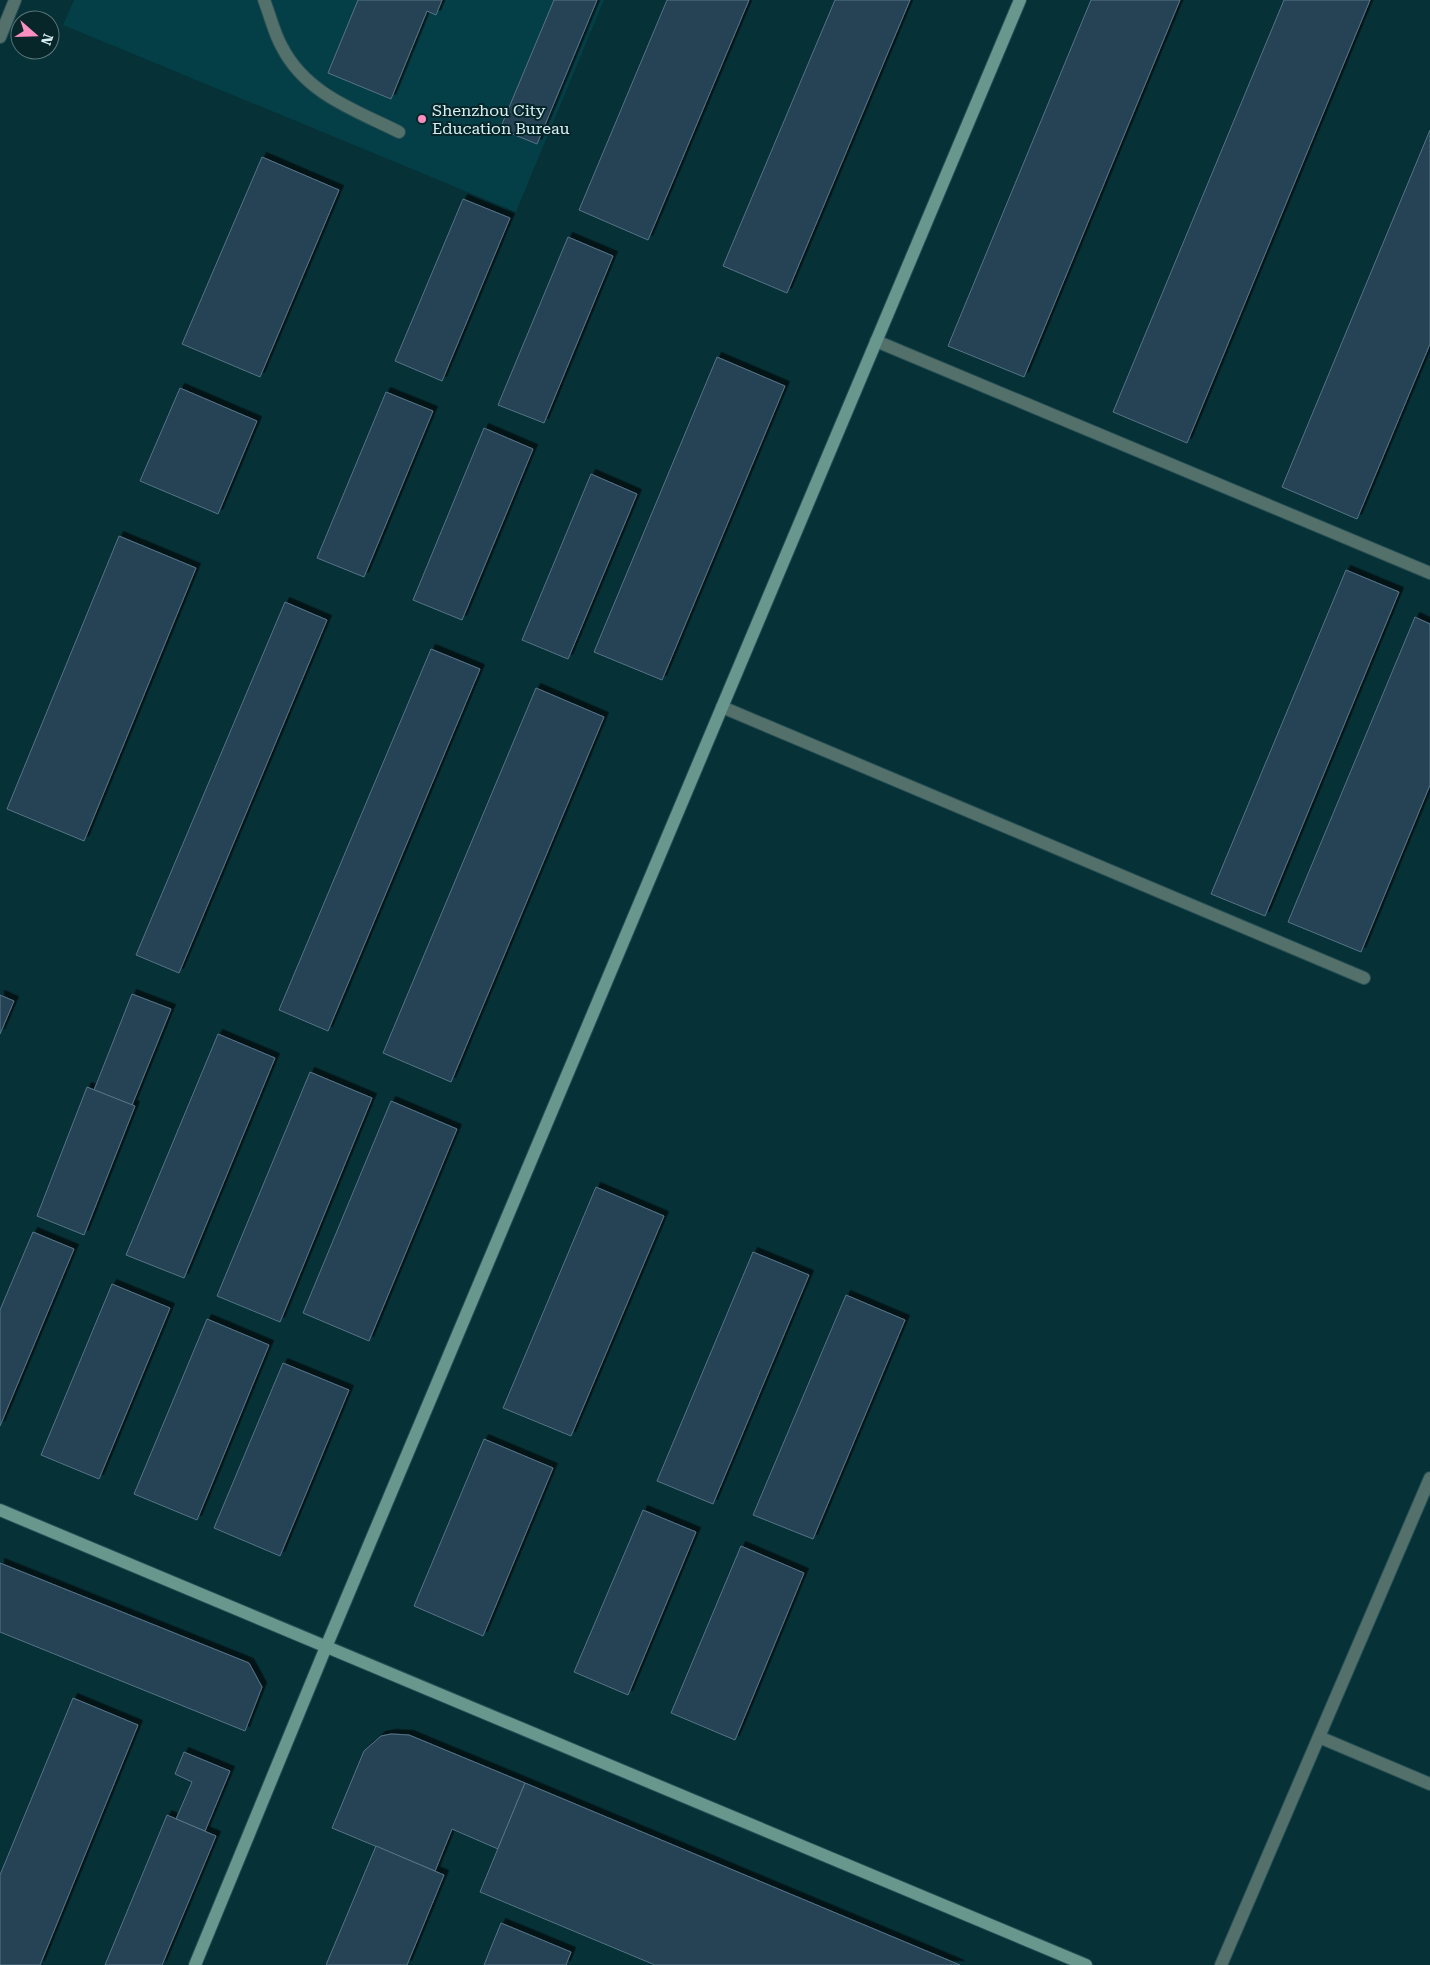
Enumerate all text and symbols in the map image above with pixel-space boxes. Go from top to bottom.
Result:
north arrow [10,10,60,60]
text: N [38,32,57,47]
place label: Shenzhou City Education Bureau [432,101,570,138]
marker: Shenzhou City Education Bureau [416,113,428,125]

